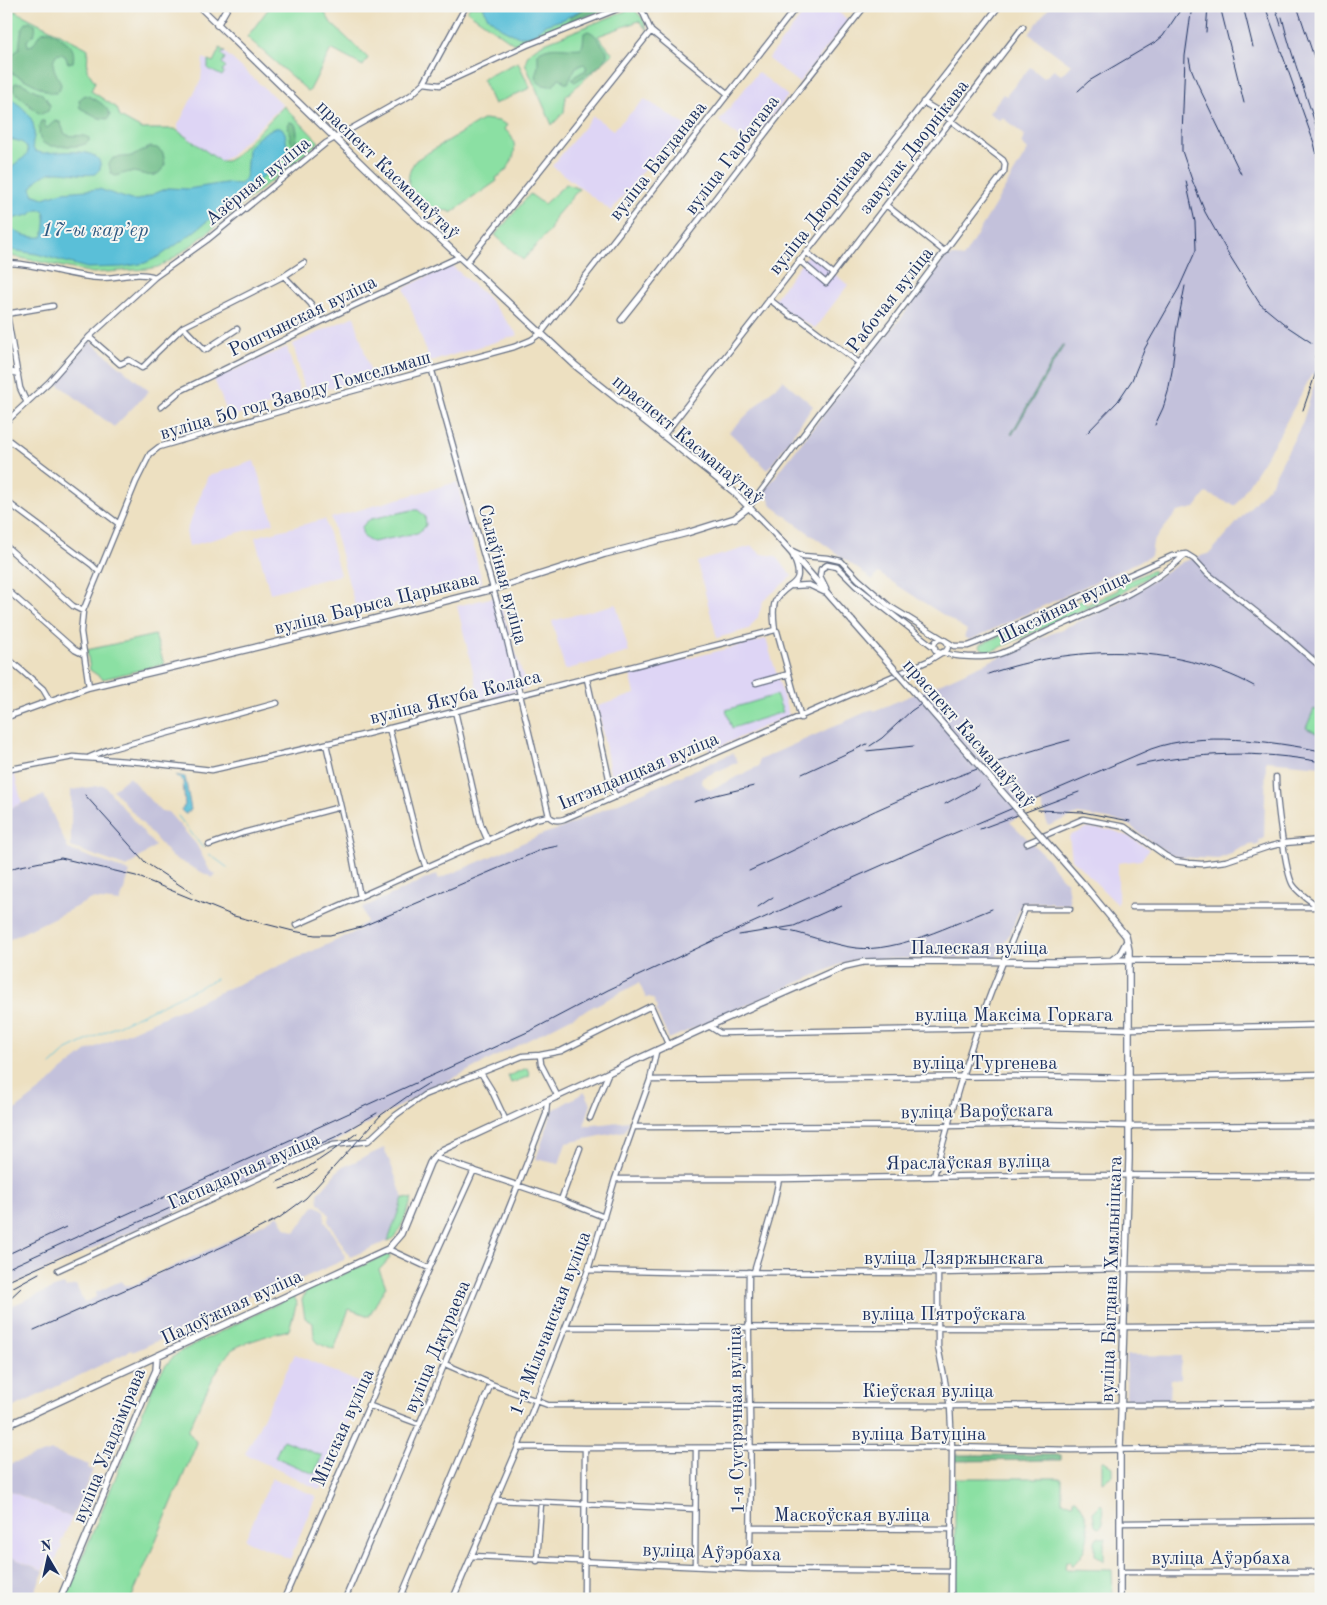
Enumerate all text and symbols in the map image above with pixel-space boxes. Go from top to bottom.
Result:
street label: завулак Дворнікава [857,76,974,218]
street label: вуліца Гарбатава [682,92,784,219]
street label: праспект Касманаўтаў [312,98,463,244]
street label: вуліца Багданава [607,98,712,225]
street label: Азёрная вуліца [202,134,315,230]
street label: вуліца Дворнікава [766,146,876,279]
water label: 17-ы кар’ер [42,221,149,241]
street label: Рабочая вуліца [844,244,938,357]
street label: Рошчынская вуліца [226,273,381,361]
street label: вуліца 50 год Заводу Гомсельмаш [158,349,433,444]
street label: праспект Касманаўтаў [608,372,767,510]
street label: Салаўіная вуліца [474,503,530,647]
street label: Шасэйная вуліца [995,568,1134,649]
street label: вуліца Барыса Царыкава [273,570,481,639]
street label: праспект Касманаўтаў [898,656,1038,813]
street label: вуліца Якуба Коласа [368,668,544,729]
street label: Інтэнданцкая вуліца [556,730,722,815]
street label: Палеская вуліца [910,940,1048,959]
street label: вуліца Максіма Горкага [915,1007,1114,1026]
street label: вуліца Тургенева [912,1055,1058,1074]
street label: вуліца Вароўскага [901,1102,1054,1123]
street label: Гаспадарчая вуліца [165,1130,323,1214]
street label: Яраслаўская вуліца [885,1153,1051,1174]
street label: вуліца Багдана Хмяльніцкага [1099,1155,1126,1403]
street label: 1-я Мільчанская вуліца [507,1228,596,1419]
street label: вуліца Дзяржынскага [864,1250,1045,1269]
street label: Падоўжная вуліца [159,1267,306,1349]
street label: вуліца Джураева [402,1277,475,1416]
street label: вуліца Пятроўскага [862,1306,1027,1325]
street label: 1-я Сустрэчная вуліца [726,1325,749,1514]
street label: вуліца Уладзімірава [71,1365,150,1526]
street label: Мінская вуліца [310,1366,379,1490]
street label: Кіеўская вуліца [862,1383,995,1402]
street label: вуліца Ватуціна [852,1426,987,1445]
street label: Маскоўская вуліца [774,1507,931,1526]
north arrow [22,1532,72,1582]
text: N [40,1538,53,1554]
street label: вуліца Аўэрбаха [642,1542,782,1565]
street label: вуліца Аўэрбаха [1152,1550,1291,1569]

